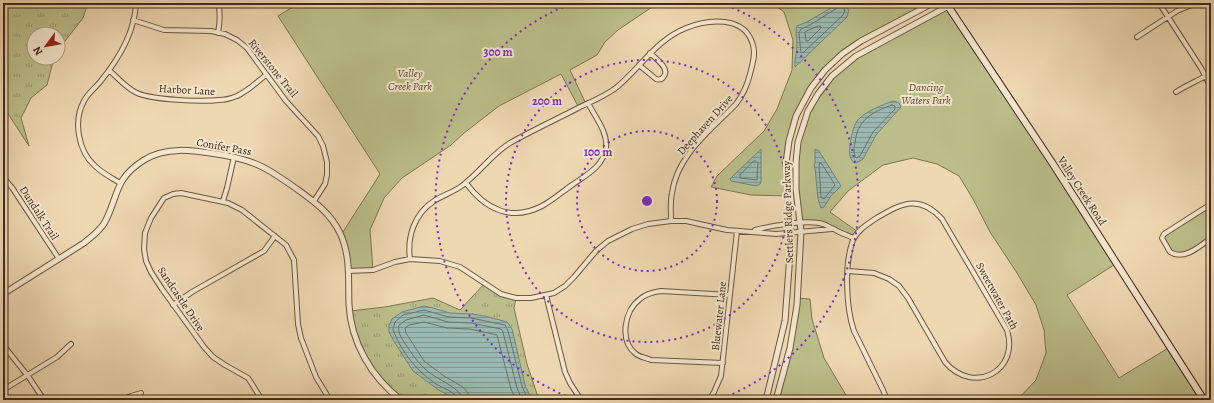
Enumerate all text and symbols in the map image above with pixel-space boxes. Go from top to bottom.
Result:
north arrow [26,26,66,66]
street label: Riverstone Trail [245,36,301,101]
text: N [29,44,46,58]
text: 300 m [483,44,513,60]
park label: Valley Creek Park [388,66,432,94]
park label: Dancing Waters Park [901,80,951,108]
street label: Harbor Lane [158,81,216,99]
street label: Deephaven Drive [674,91,736,159]
text: 200 m [532,93,562,109]
street label: Conifer Pass [195,135,253,159]
text: 100 m [584,144,612,160]
street label: Valley Creek Road [1054,153,1110,228]
street label: Settlers Ridge Parkway [779,160,797,263]
street label: Dundalk Trail [16,183,62,243]
centre of rings [640,194,654,208]
street label: Sweetwater Path [972,260,1022,332]
street label: Sandcastle Drive [154,264,208,334]
street label: Bluewater Lane [708,281,730,351]

